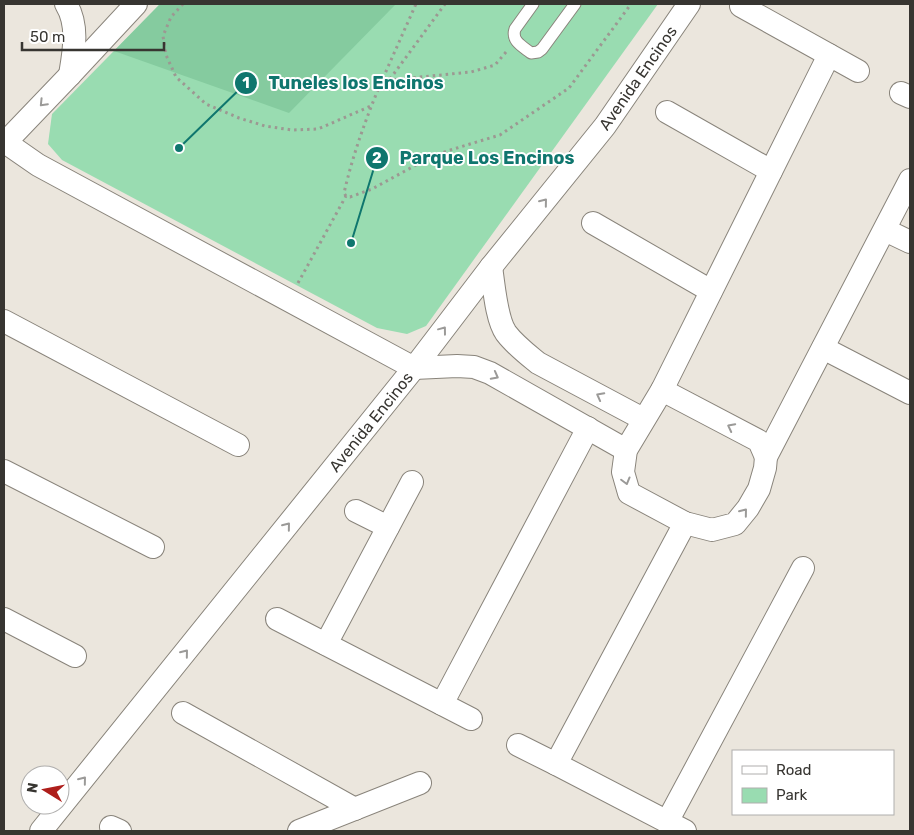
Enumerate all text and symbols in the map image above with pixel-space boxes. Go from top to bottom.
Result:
scale bar [22,20,165,52]
street label: Avenida Encinos [595,22,681,134]
text: 50 m [30,28,65,46]
callout: Tuneles los Encinos [233,66,454,99]
text: Tuneles los Encinos [268,72,444,94]
text: 1 [242,74,250,92]
one-way arrow [40,97,49,106]
callout: Parque Los Encinos [365,141,585,174]
text: Parque Los Encinos [400,147,574,169]
text: 2 [372,149,382,167]
one-way arrow [538,199,546,208]
one-way arrow [438,326,447,335]
street label: Avenida Encinos [325,368,417,476]
one-way arrow [490,370,499,380]
one-way arrow [597,392,606,402]
one-way arrow [727,423,736,433]
one-way arrow [620,476,630,485]
one-way arrow [739,509,747,518]
one-way arrow [281,523,290,532]
one-way arrow [179,650,187,659]
legend [732,750,894,815]
text: Road [776,761,812,779]
north arrow [20,765,70,815]
one-way arrow [78,777,86,786]
text: N [23,781,42,794]
text: Park [776,786,807,804]

